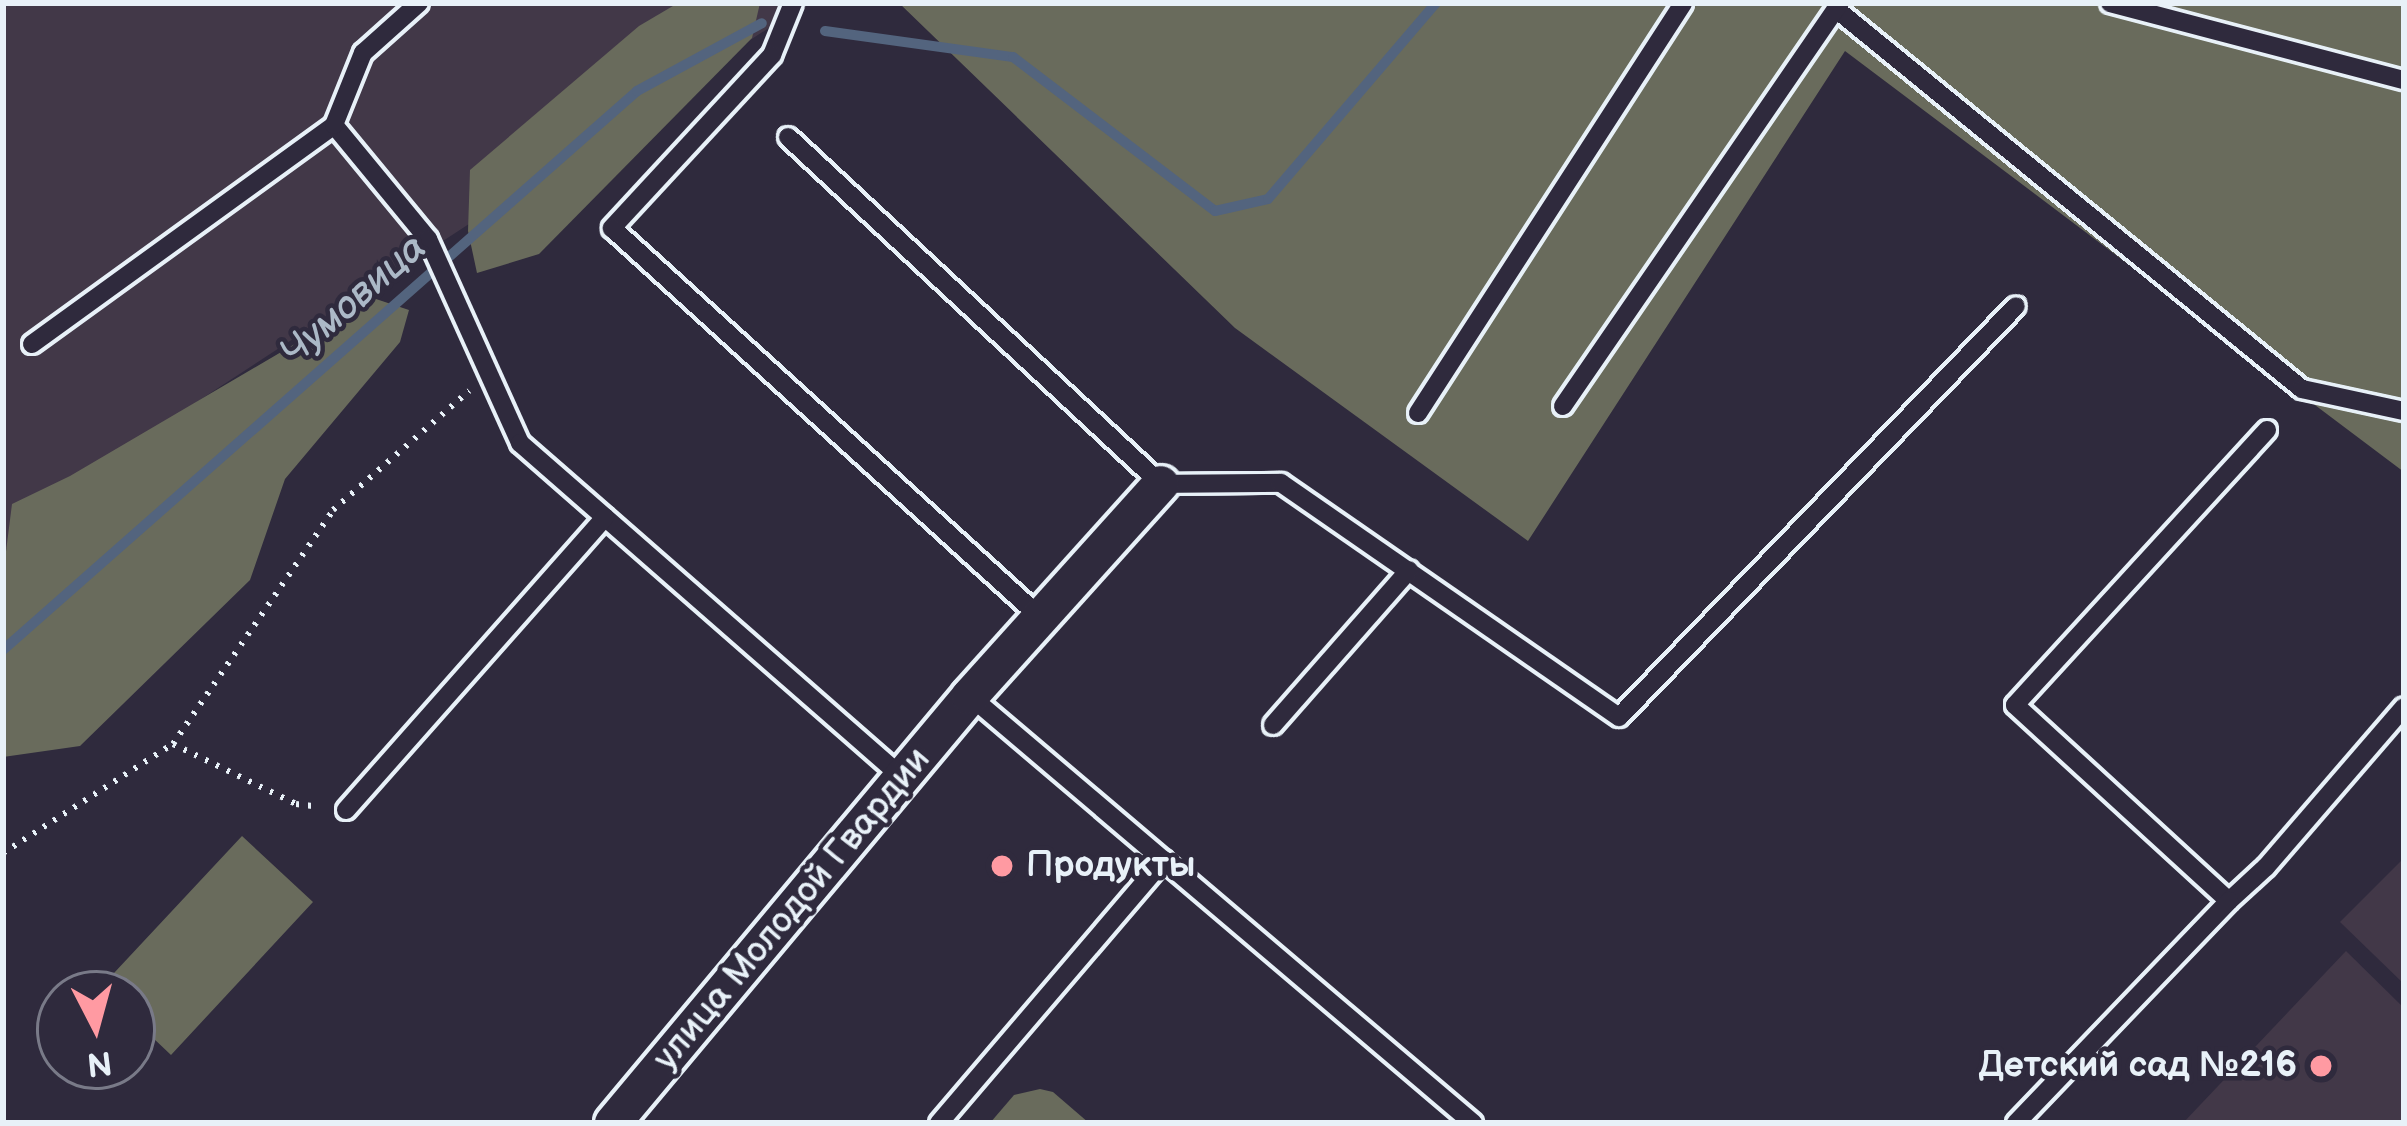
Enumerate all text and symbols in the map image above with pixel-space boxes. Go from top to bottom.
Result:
water label: Чумовица [271,225,437,377]
street label: улица Молодой Гвардии [644,739,940,1079]
place label: Продукты [1026,844,1196,888]
marker: Продукты [989,853,1015,879]
north arrow [36,970,156,1090]
text: N [85,1042,114,1084]
place label: Детский сад №216 [1979,1044,2297,1088]
marker: Детский сад №216 [2308,1053,2334,1079]

